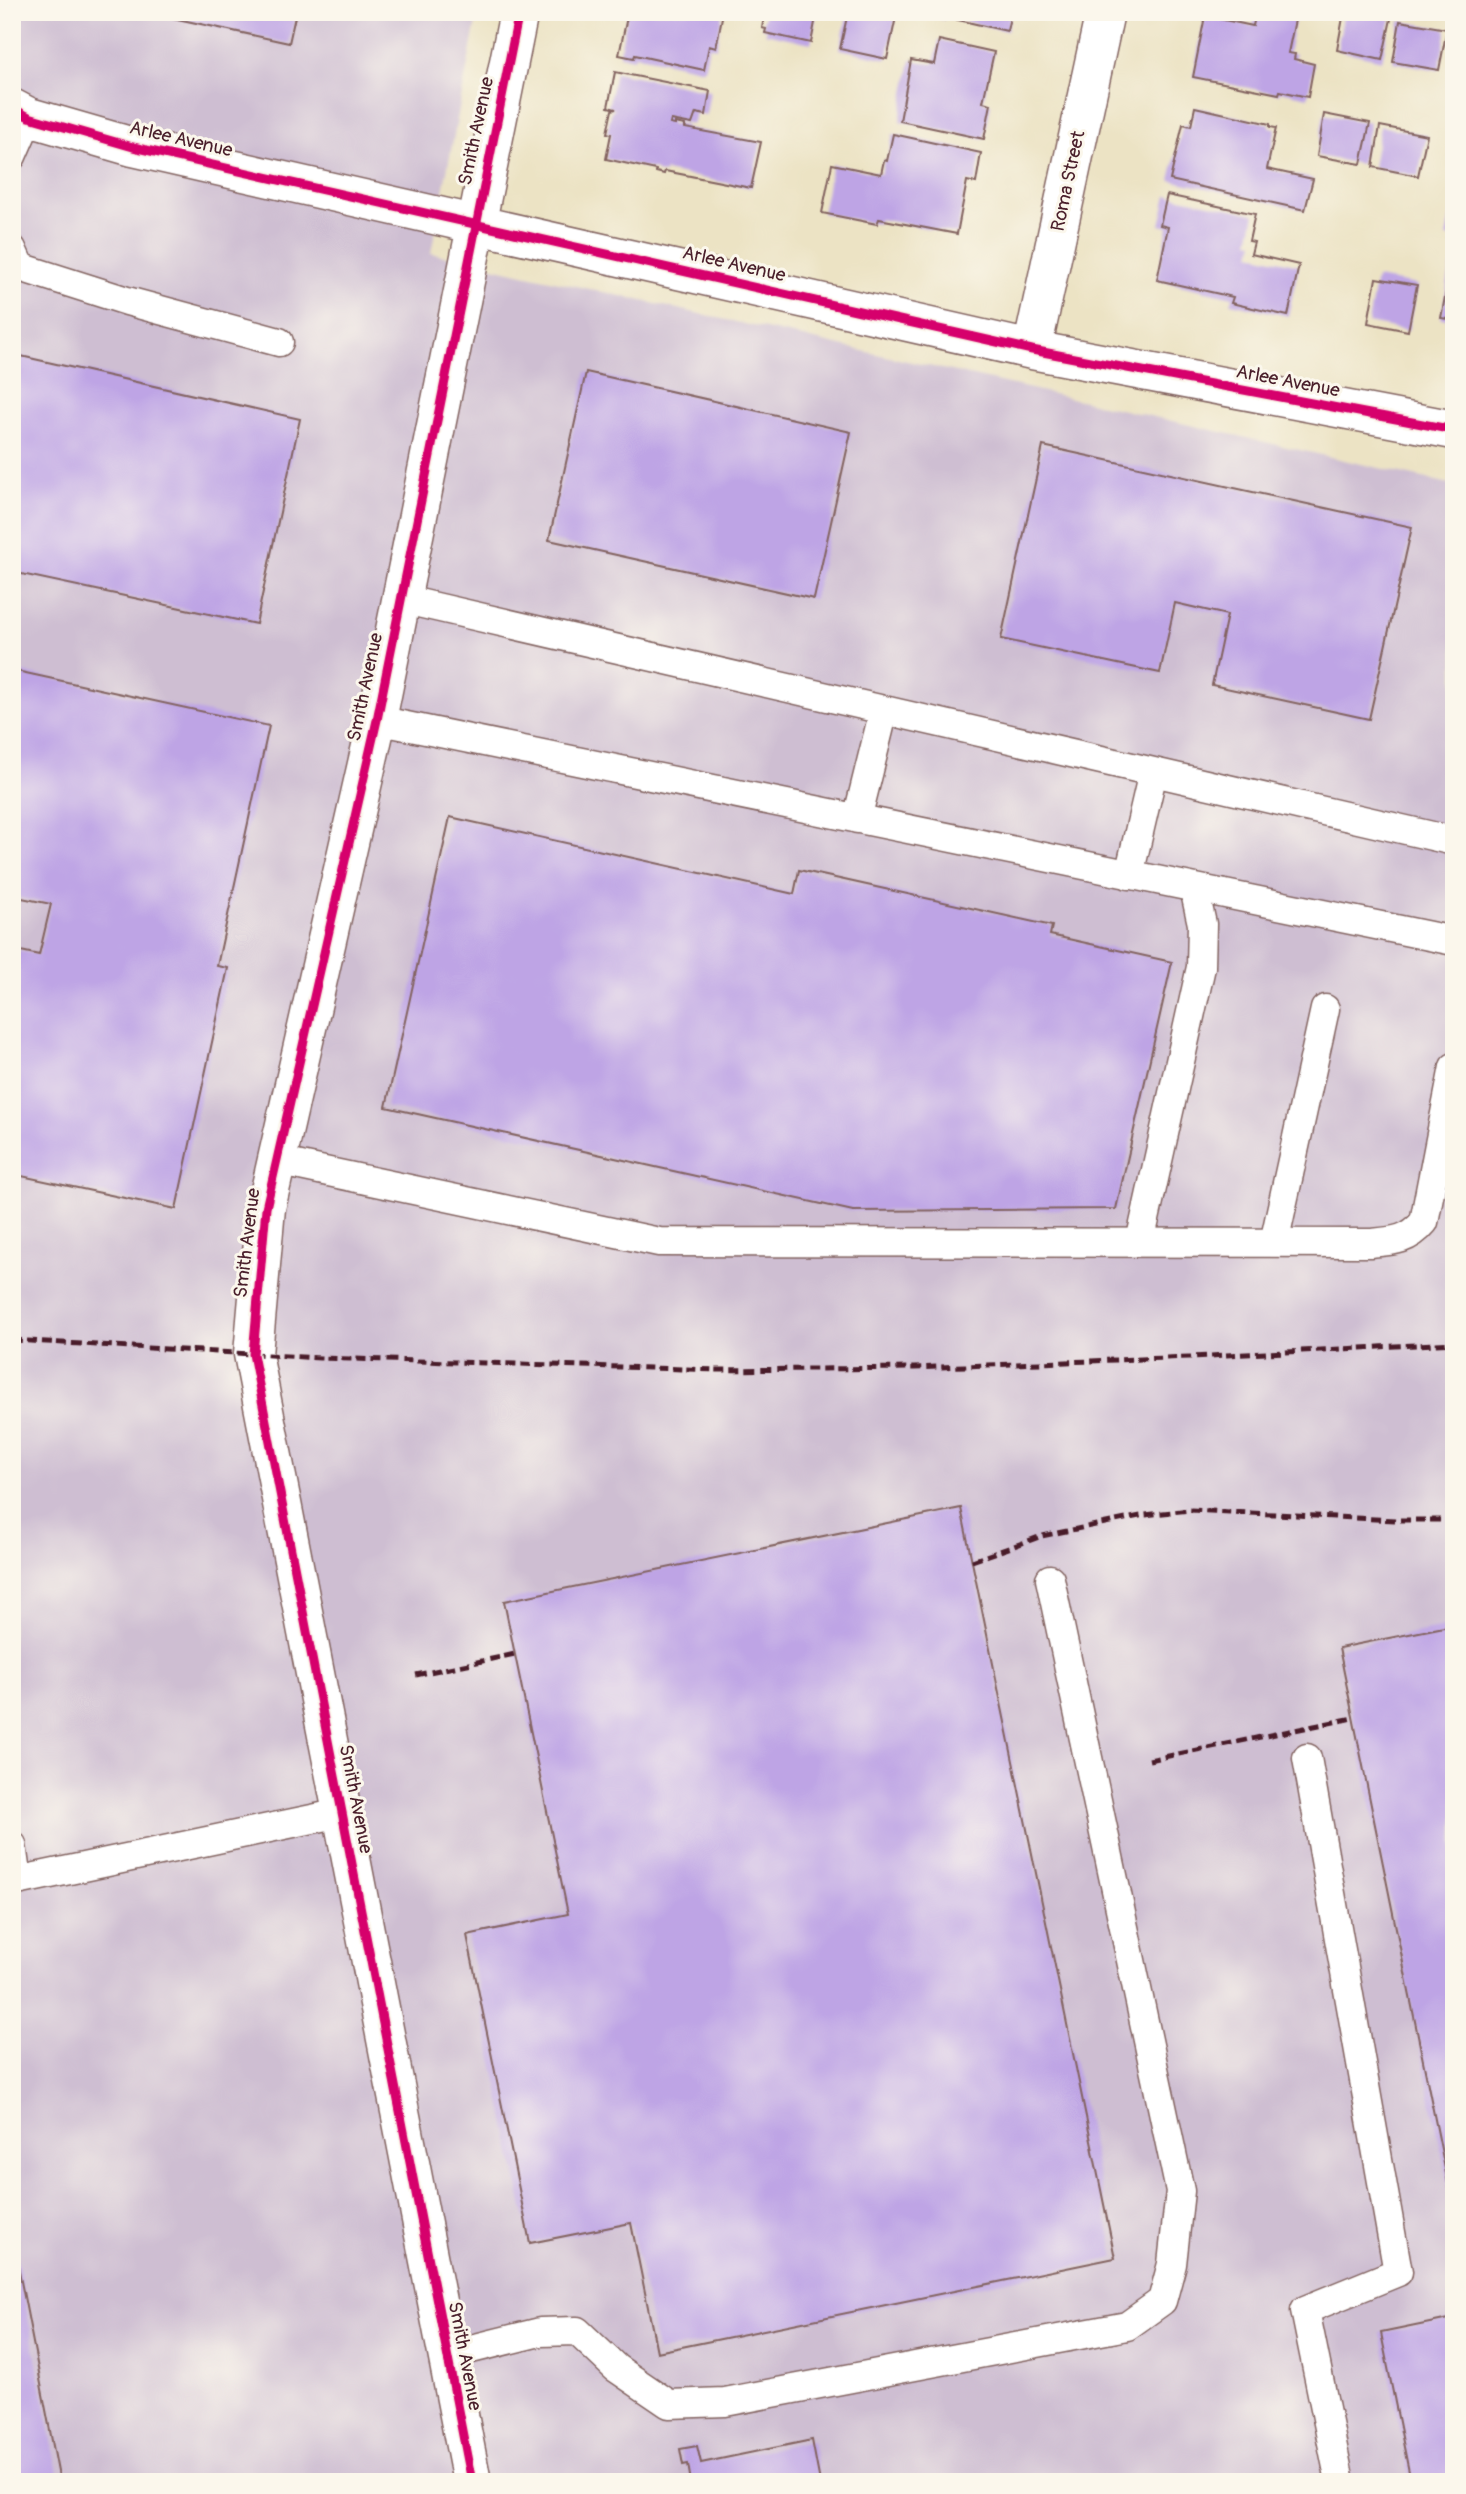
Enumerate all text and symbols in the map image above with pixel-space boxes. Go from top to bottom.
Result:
street label: Smith Avenue [453,74,499,188]
street label: Arlee Avenue [127,116,235,163]
street label: Roma Street [1046,128,1090,233]
street label: Arlee Avenue [680,241,788,288]
street label: Arlee Avenue [1234,359,1342,403]
street label: Smith Avenue [342,630,388,744]
street label: Smith Avenue [228,1186,266,1299]
street label: Smith Avenue [334,1743,378,1856]
street label: Smith Avenue [443,2300,487,2413]

